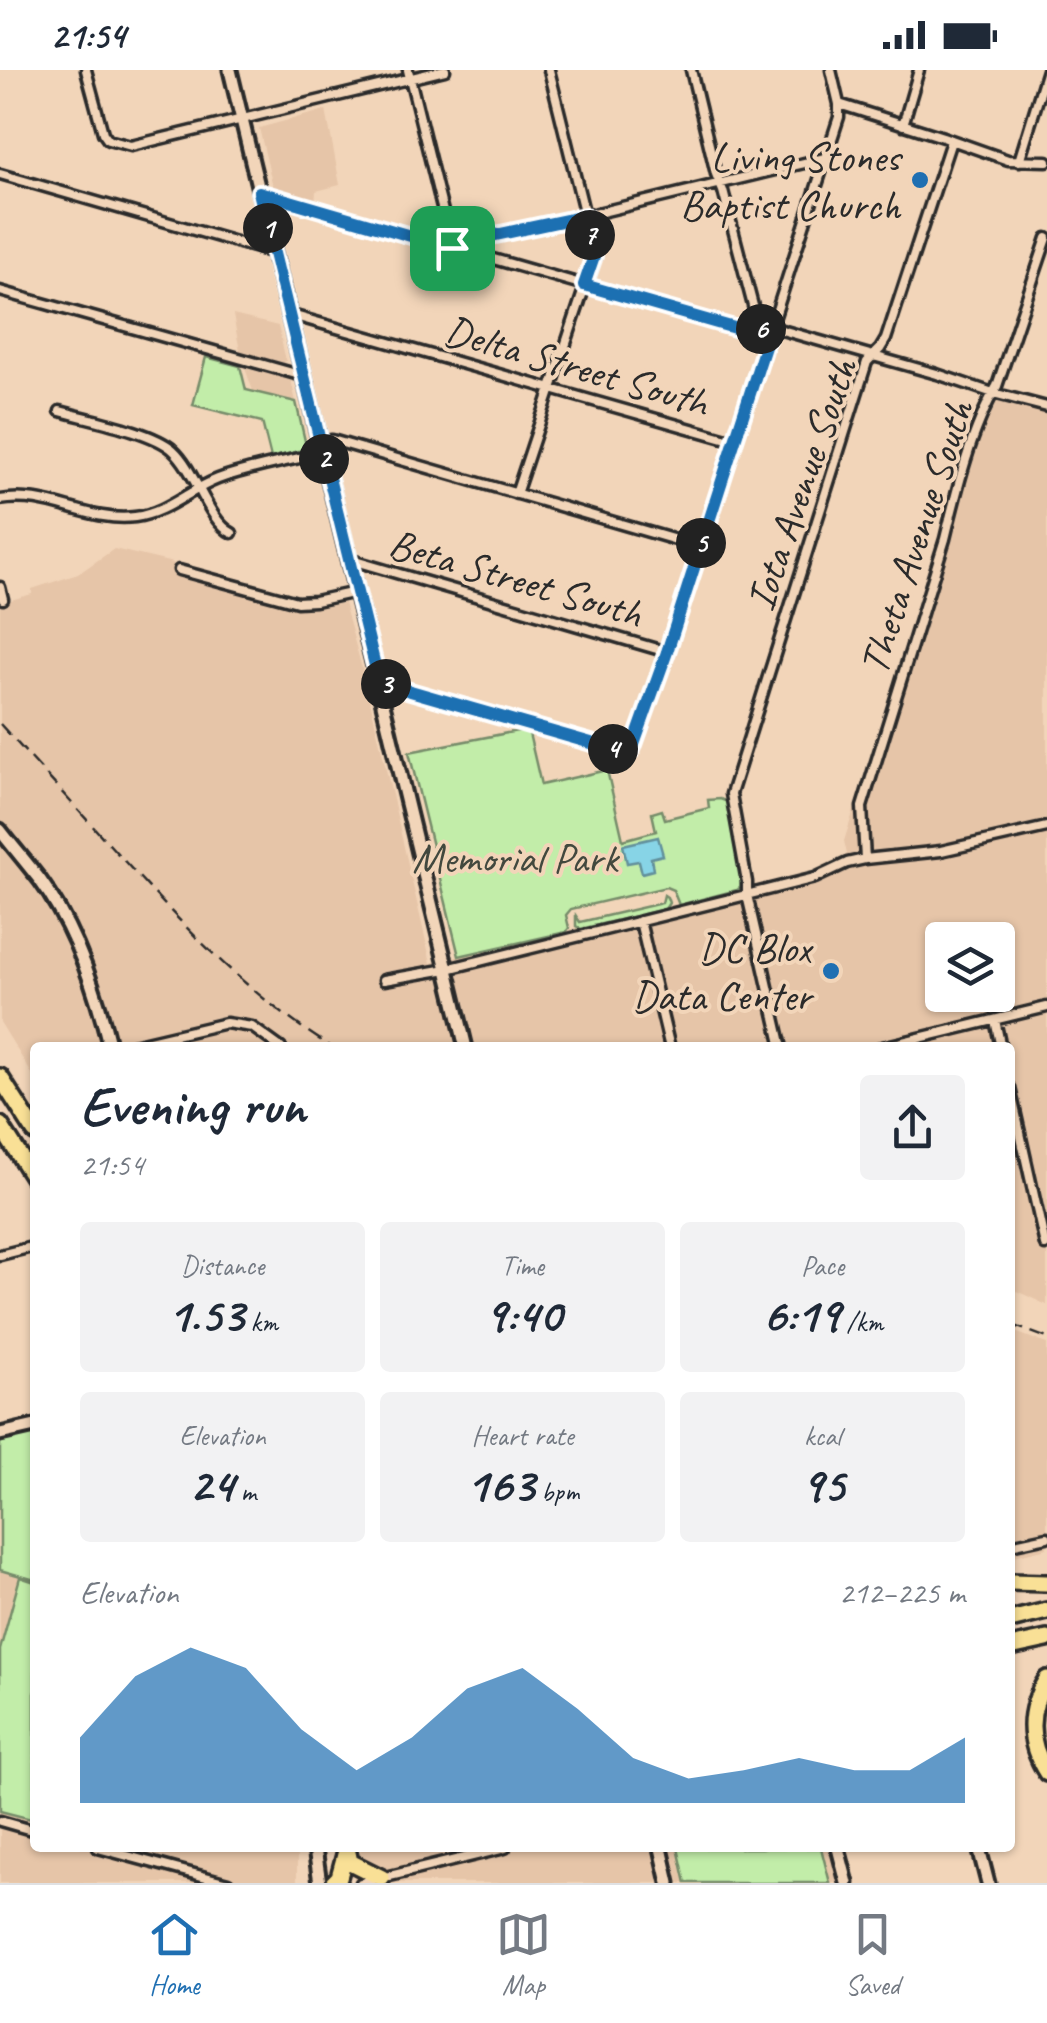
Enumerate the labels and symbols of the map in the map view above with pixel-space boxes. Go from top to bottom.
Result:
place label: Living Stones Baptist Church [680,131,904,232]
marker: Living Stones Baptist Church [909,169,931,191]
pin: 1 [243,203,293,253]
pin [410,206,495,291]
pin: 7 [565,210,615,260]
street label: Delta Street South [439,304,717,430]
pin: 6 [736,304,786,354]
street label: Iota Avenue South [734,350,870,617]
street label: Theta Avenue South [847,392,986,681]
pin: 2 [299,434,349,484]
street label: Beta Street South [383,517,649,640]
pin: 5 [676,518,726,568]
pin: 3 [361,659,411,709]
pin: 4 [588,724,638,774]
park label: Memorial Park [412,832,620,885]
place label: DC Blox Data Center [632,922,815,1023]
marker: DC Blox Data Center [820,960,842,982]

